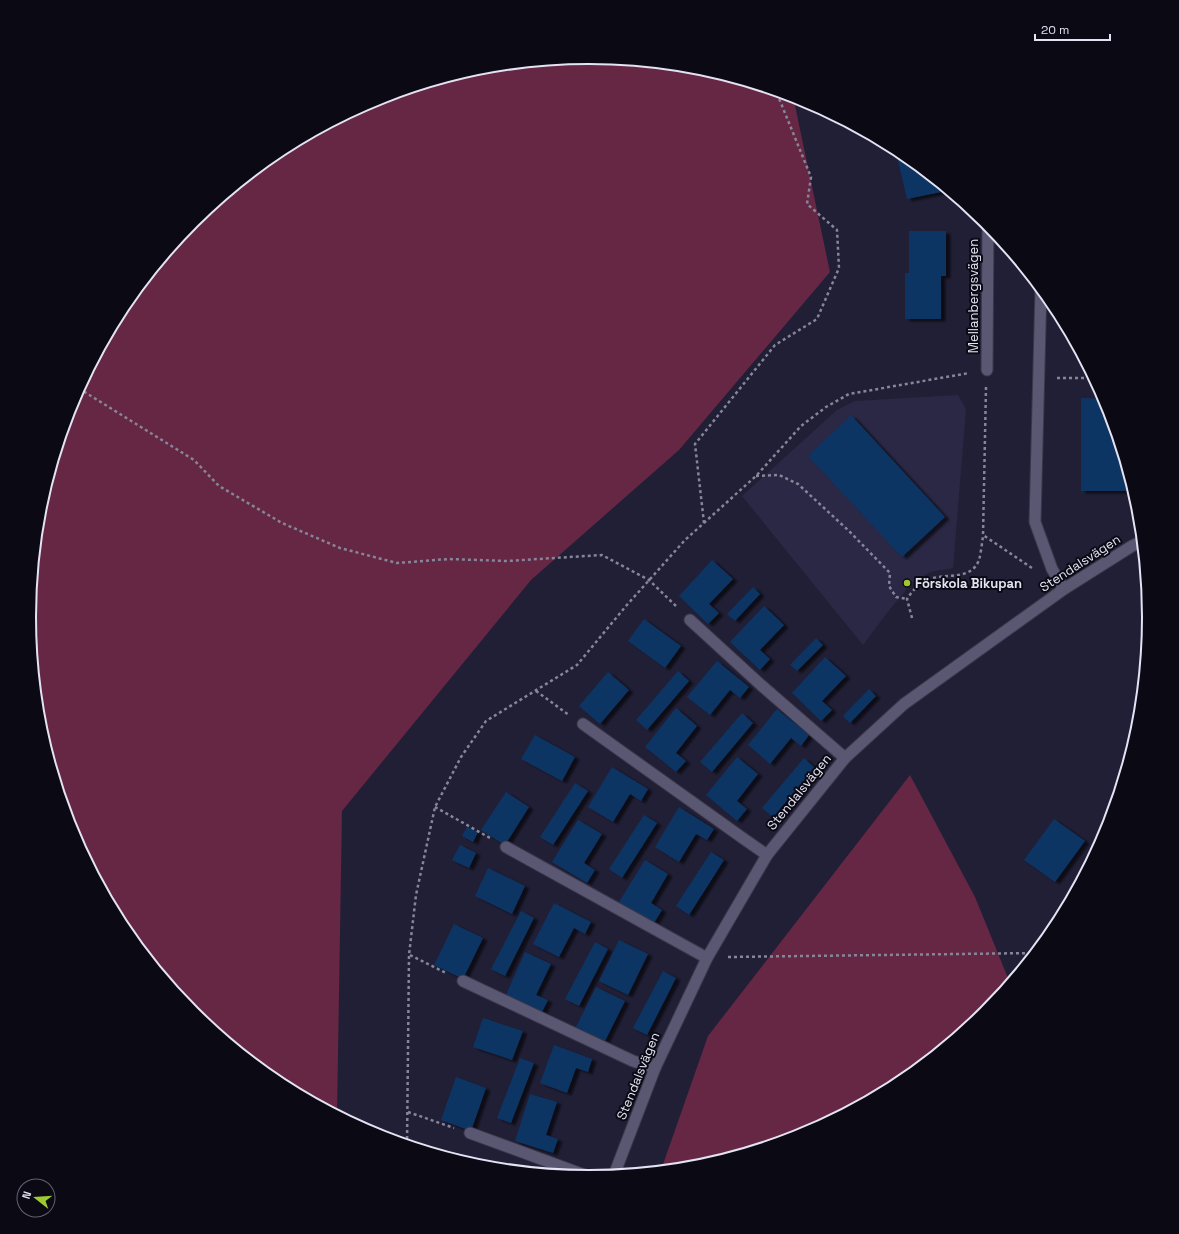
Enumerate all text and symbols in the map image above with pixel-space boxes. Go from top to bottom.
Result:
scale bar [1035,16,1110,42]
text: 20 m [1041,22,1069,38]
street label: Mellanbergsvägen [965,239,982,353]
street label: Stendalsvägen [1036,531,1124,595]
place label: Förskola Bikupan [915,575,1022,592]
marker: Förskola Bikupan [902,578,912,588]
street label: Stendalsvägen [763,750,835,834]
street label: Stendalsvägen [613,1030,663,1122]
north arrow [16,1178,56,1218]
text: N [19,1190,34,1201]

